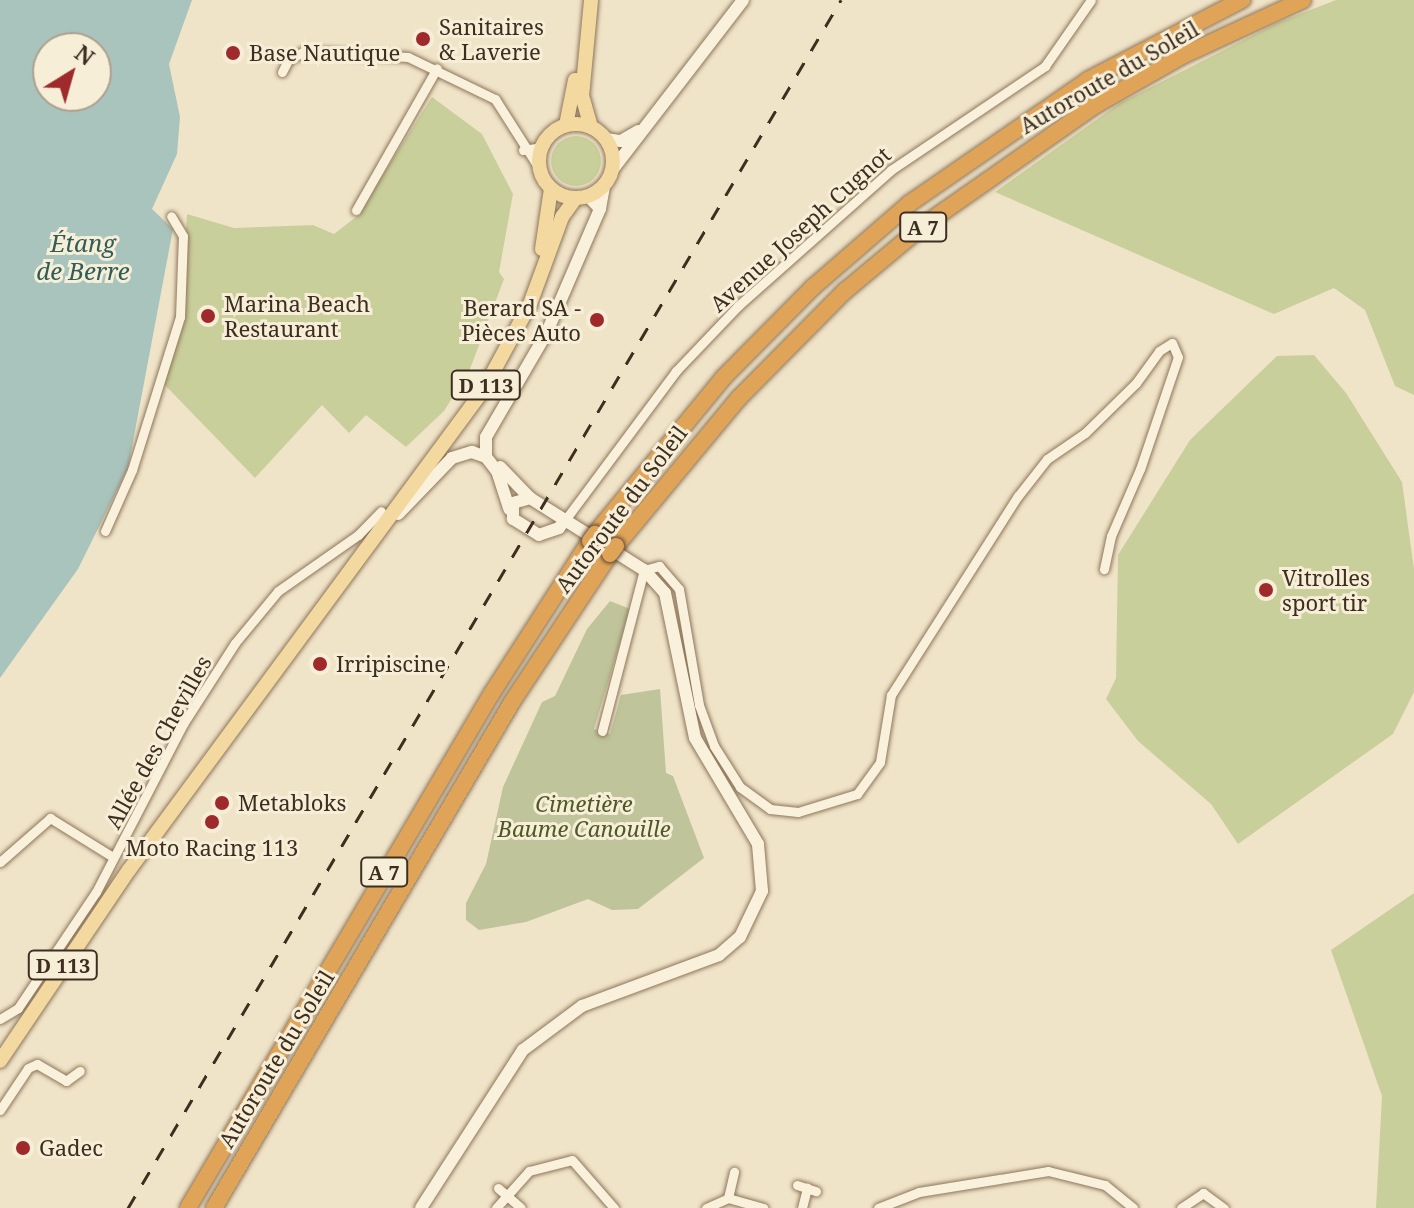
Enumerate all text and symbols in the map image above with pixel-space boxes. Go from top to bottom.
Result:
place label: Sanitaires & Laverie [439,13,544,64]
street label: Autoroute du Soleil [1015,15,1203,139]
marker: Sanitaires & Laverie [414,30,432,48]
north arrow [32,32,112,112]
text: N [69,37,101,72]
place label: Base Nautique [249,40,400,66]
marker: Base Nautique [224,44,242,62]
street label: Avenue Joseph Cugnot [704,141,896,317]
road number: A 7 [899,211,947,243]
water label: Étang de Berre [36,229,130,285]
place label: Marina Beach Restaurant [224,290,370,342]
place label: Berard SA - Pièces Auto [461,294,581,346]
marker: Marina Beach Restaurant [199,307,217,325]
marker: Berard SA - Pièces Auto [588,311,606,329]
road number: D 113 [450,369,522,401]
street label: Autoroute du Soleil [550,420,692,598]
place label: Vitrolles sport tir [1282,564,1370,616]
marker: Vitrolles sport tir [1257,581,1275,599]
street label: Allée des Chevilles [100,651,216,833]
place label: Irripiscine [336,651,446,677]
marker: Irripiscine [311,655,329,673]
place label: Metabloks [238,790,346,816]
park label: Cimetière Baume Canouille [497,790,671,842]
marker: Metabloks [213,794,231,812]
marker: Moto Racing 113 [203,813,221,831]
place label: Moto Racing 113 [126,835,298,861]
road number: A 7 [360,856,408,888]
road number: D 113 [27,949,99,981]
street label: Autoroute du Soleil [213,966,339,1152]
place label: Gadec [39,1135,103,1161]
marker: Gadec [14,1139,32,1157]

